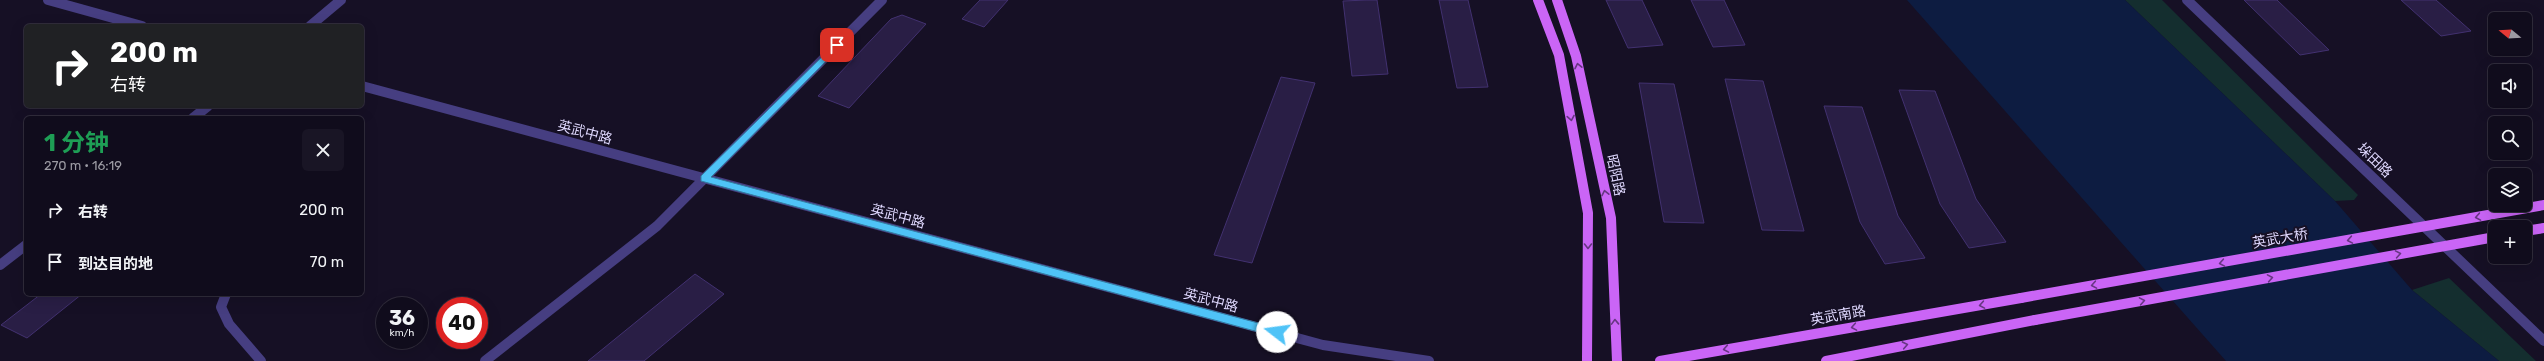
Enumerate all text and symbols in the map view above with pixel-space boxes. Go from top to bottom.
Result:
north arrow [2488,12,2532,56]
map controls [2488,12,2532,264]
pin [820,28,854,62]
icon: arrive [826,34,848,56]
text: 200 m [110,36,198,69]
icon: right [44,40,96,92]
one-way arrow [1574,63,1582,69]
button: sound [2488,64,2532,108]
text: 右转 [110,74,146,96]
one-way arrow [1566,115,1575,121]
button: search [2488,116,2532,160]
street label: 英武中路 [556,117,614,148]
text: 1 分钟 [44,129,109,157]
button: close [302,129,344,171]
street label: 垛田路 [2354,140,2396,181]
street label: 昭阳路 [1603,153,1628,197]
text: 270 m · 16:19 [44,158,122,173]
button: layers [2488,168,2532,212]
one-way arrow [1602,190,1610,196]
icon: right [44,199,66,221]
text: 200 m [299,201,344,219]
street label: 英武中路 [869,201,927,232]
text: 右转 [78,203,108,221]
one-way arrow [2475,212,2481,221]
button: + [2488,220,2532,264]
street label: 英武大桥 [2251,225,2309,252]
one-way arrow [2347,235,2353,244]
one-way arrow [1584,243,1592,249]
icon: arrive [44,251,66,273]
one-way arrow [2394,251,2401,259]
text: 70 m [310,253,344,271]
text: 到达目的地 [78,255,153,273]
one-way arrow [2219,258,2225,266]
one-way arrow [2267,274,2273,282]
one-way arrow [2091,281,2097,289]
street label: 英武中路 [1182,285,1240,316]
speed limit sign: 40 [436,297,488,349]
one-way arrow [2139,297,2145,306]
one-way arrow [1979,300,1985,309]
street label: 英武南路 [1809,302,1867,329]
text: 36 [389,306,415,330]
position arrow [1256,311,1298,353]
one-way arrow [1611,319,1620,325]
one-way arrow [1851,322,1857,331]
text: km/h [390,327,414,339]
one-way arrow [1902,342,1909,350]
one-way arrow [1723,345,1729,353]

